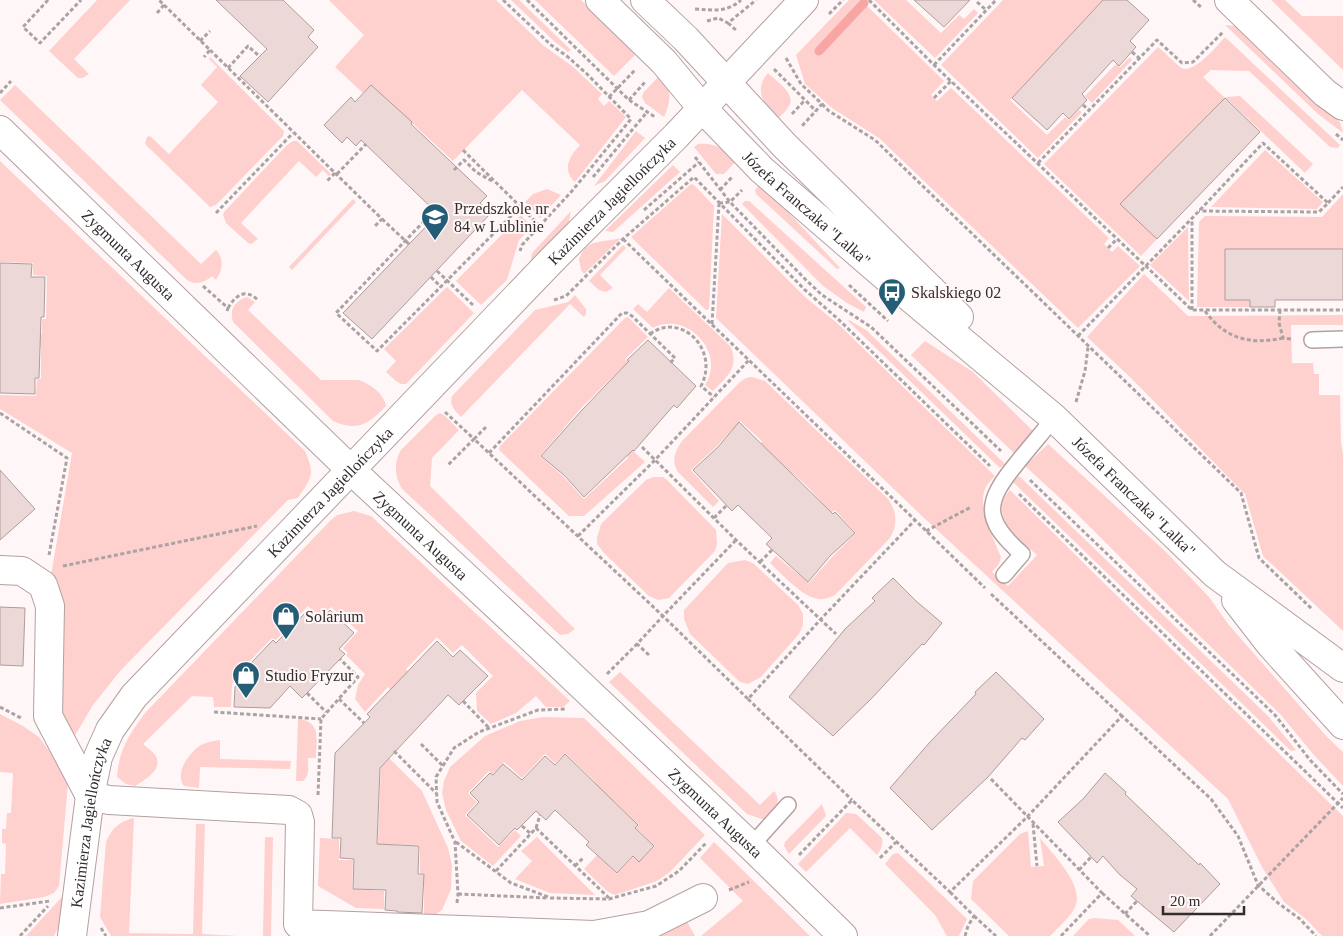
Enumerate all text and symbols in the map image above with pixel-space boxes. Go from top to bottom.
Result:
street label: Kazimierza Jagiellończyka [544,134,678,268]
street label: Józefa Franczaka "Lalka" [740,147,874,269]
place label: Przedszkole nr 84 w Lublinie [454,200,549,235]
school or university icon: Przedszkole nr 84 w Lublinie [420,202,450,241]
street label: Zygmunta Augusta [79,206,178,303]
bus stop icon: Skalskiego 02 [877,277,907,316]
place label: Skalskiego 02 [911,284,1001,302]
street label: Kazimierza Jagiellończyka [264,424,396,560]
street label: Józefa Franczaka "Lalka" [1069,433,1199,559]
street label: Zygmunta Augusta [370,487,471,583]
shop icon: Solarium [271,601,301,640]
place label: Solarium [305,608,364,625]
shop icon: Studio Fryzur [231,660,261,699]
place label: Studio Fryzur [265,667,354,685]
street label: Kazimierza Jagiellończyka [67,735,114,909]
street label: Zygmunta Augusta [665,764,766,861]
scale bar [1163,884,1244,916]
text: 20 m [1170,893,1201,909]

